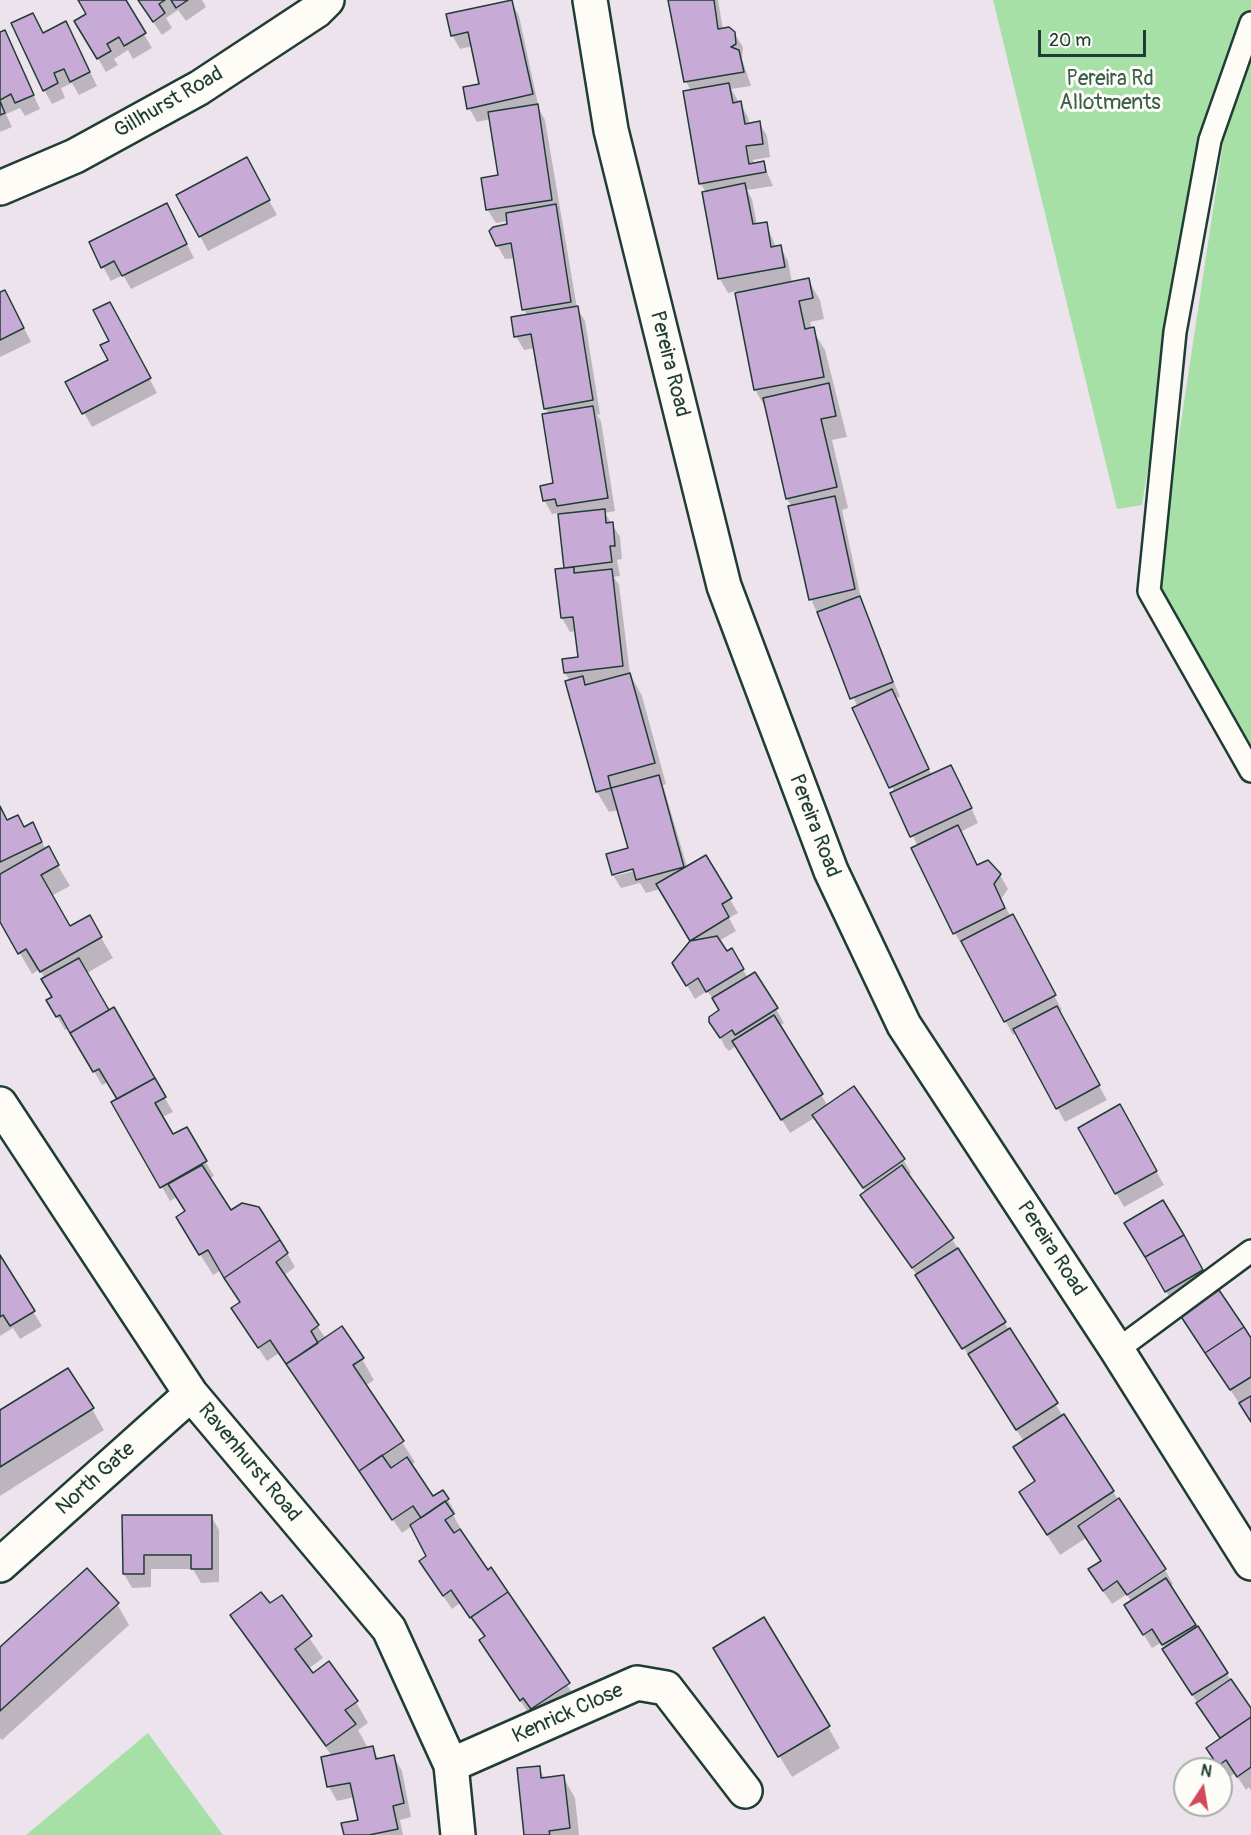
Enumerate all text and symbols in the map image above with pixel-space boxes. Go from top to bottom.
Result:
scale bar [1041,18,1149,56]
text: 20 m [1049,29,1091,52]
street label: Gillhurst Road [110,62,228,144]
park label: Pereira Rd Allotments [1059,67,1161,117]
street label: Pereira Road [644,308,694,420]
street label: Pereira Road [783,771,845,881]
street label: Pereira Road [1011,1197,1091,1301]
street label: Ravenhurst Road [192,1399,306,1527]
street label: North Gate [51,1437,141,1521]
street label: Kenrick Close [509,1678,627,1750]
north arrow [1173,1757,1233,1817]
text: N [1199,1760,1214,1782]

